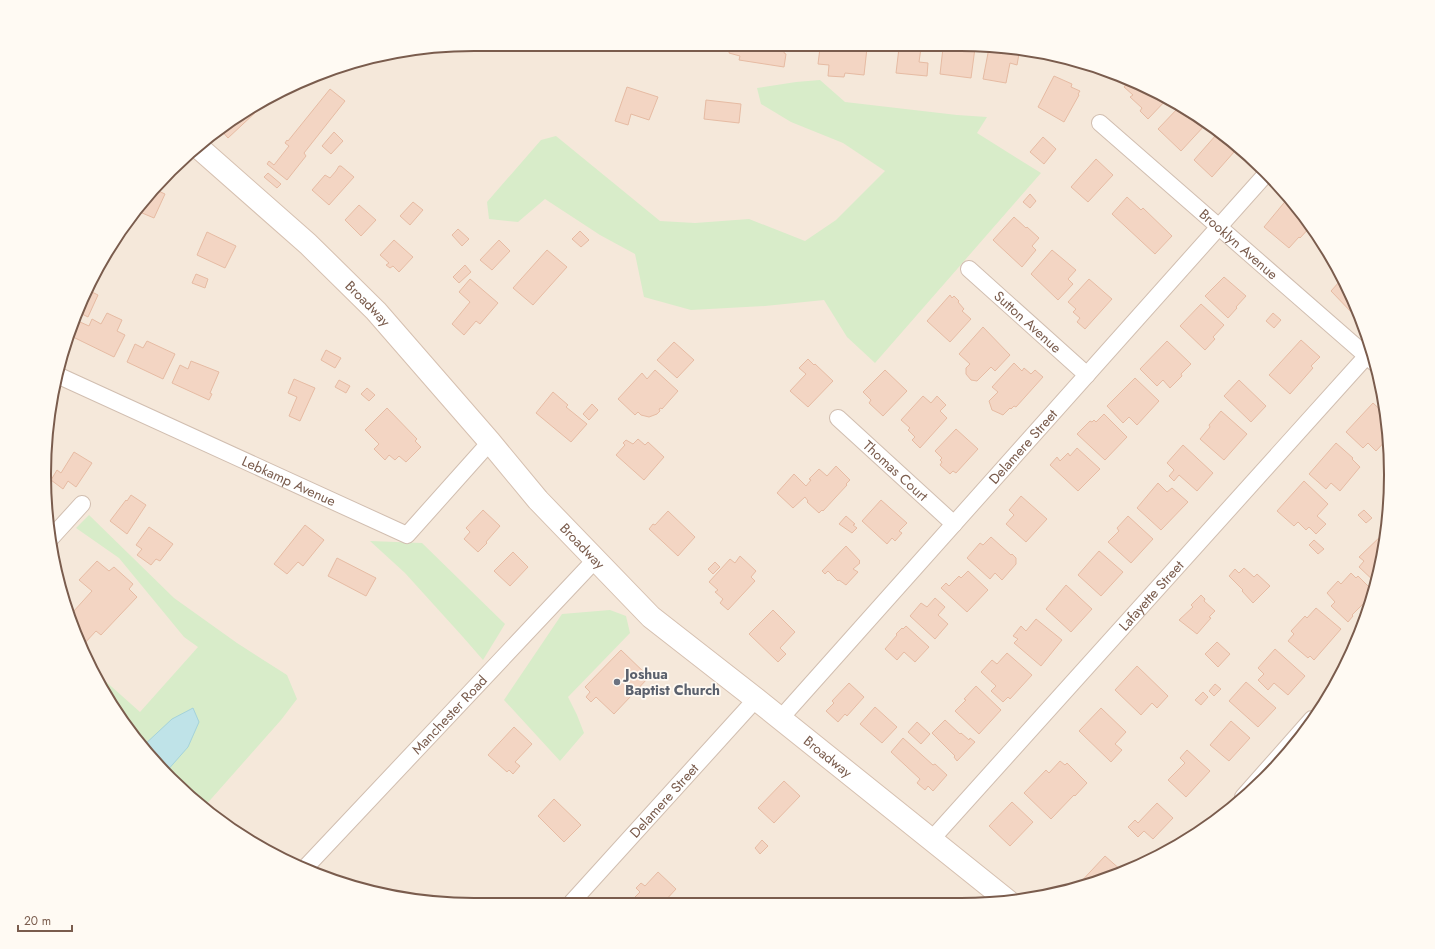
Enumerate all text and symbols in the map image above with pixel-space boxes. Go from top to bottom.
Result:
street label: Brooklyn Avenue [1195,204,1282,284]
street label: Broadway [341,276,396,331]
street label: Sutton Avenue [990,286,1066,358]
street label: Delamere Street [984,404,1062,488]
street label: Thomas Court [859,436,933,506]
street label: Lebkamp Avenue [239,451,339,511]
street label: Broadway [555,518,610,574]
street label: Lafayette Street [1114,555,1189,635]
place label: Joshua Baptist Church [622,664,720,700]
street label: Manchester Road [407,671,492,759]
marker: Joshua Baptist Church [612,677,622,687]
street label: Broadway [799,731,857,783]
street label: Delamere Street [625,758,704,842]
scale bar [18,907,72,933]
text: 20 m [24,912,51,930]

